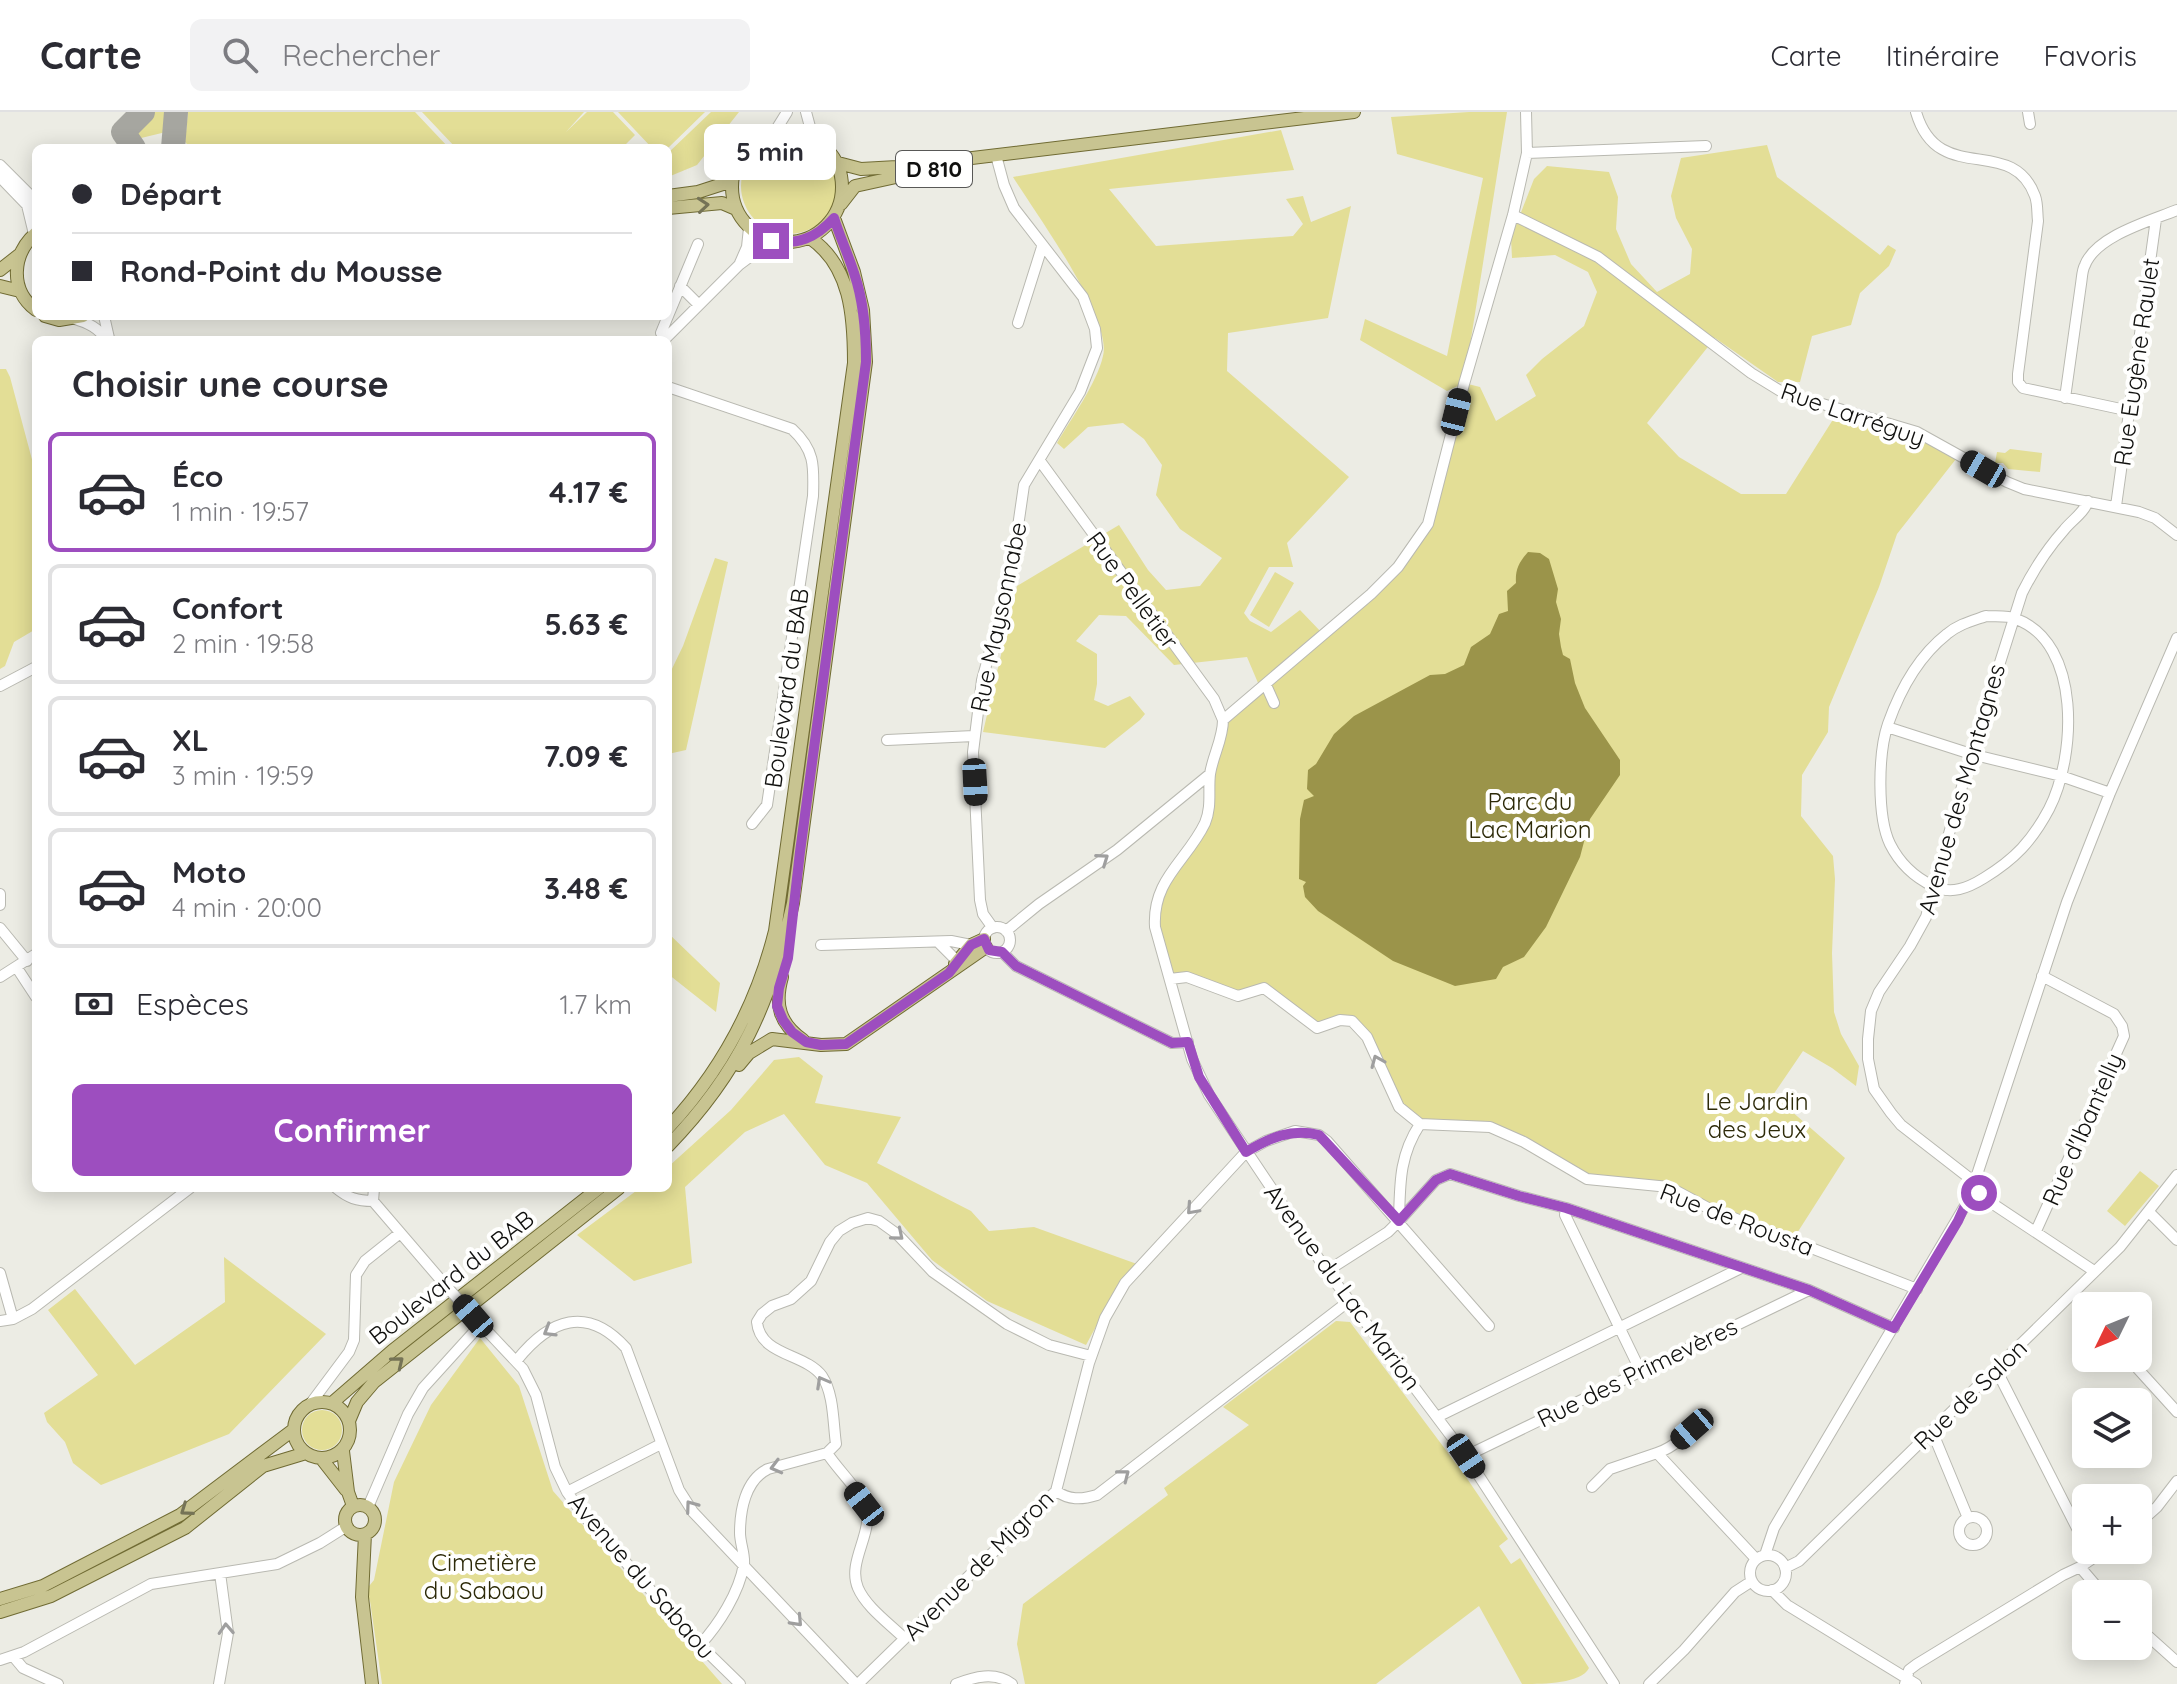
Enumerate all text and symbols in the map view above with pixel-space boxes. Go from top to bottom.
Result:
search box [190,19,750,91]
text: Carte [40,31,142,79]
icon: search [218,33,262,77]
text: Rechercher [282,36,440,74]
text: Carte [1770,38,1842,73]
text: Itinéraire [1886,38,2000,73]
text: Favoris [2044,38,2137,73]
callout: 5 min [705,125,837,181]
text: 5 min [736,135,804,168]
road number: D 810 [896,151,972,187]
text: Départ [120,175,222,213]
one-way arrow [697,196,710,213]
route end [753,223,789,259]
text: Rond-Point du Mousse [120,252,443,290]
street label: Rue Eugène Raulet [2107,256,2165,468]
text: Choisir une course [72,361,389,406]
street label: Rue Larréguy [1777,375,1929,453]
car [1439,386,1473,438]
car [1956,447,2010,491]
icon: car [76,456,148,528]
text: Éco [172,457,223,495]
text: 4.17 € [549,473,628,511]
text: 1 min · 19:57 [172,495,309,528]
street label: Rue Maysonnabe [963,519,1033,715]
street label: Rue Pelletier [1080,525,1186,655]
street label: Boulevard du BAB [757,586,815,790]
icon: car [76,588,148,660]
text: Confort [172,589,284,627]
text: 5.63 € [545,605,628,643]
text: 2 min · 19:58 [172,627,314,660]
street label: Avenue des Montagnes [1911,660,2011,918]
icon: car [76,720,148,792]
text: XL [172,721,209,759]
text: 7.09 € [543,737,628,775]
car [962,757,988,807]
text: 3 min · 19:59 [172,759,314,792]
park label: Parc du Lac Marion [1468,786,1592,844]
icon: car [76,852,148,924]
text: Moto [172,853,246,891]
one-way arrow [1094,854,1108,869]
text: 3.48 € [544,869,628,907]
text: 4 min · 20:00 [172,891,322,924]
icon: cash [72,982,116,1026]
text: Espèces [136,985,249,1023]
text: 1.7 km [560,988,632,1021]
street label: Rue d'Ibantelly [2035,1048,2129,1210]
one-way arrow [1370,1055,1387,1069]
button: Confirmer [72,1084,632,1176]
park label: Le Jardin des Jeux [1705,1086,1809,1144]
route start [1961,1175,1997,1211]
street label: Rue de Rousta [1656,1176,1818,1262]
street label: Avenue du Lac Marion [1258,1178,1428,1396]
one-way arrow [1187,1199,1202,1214]
street label: Boulevard du BAB [362,1203,540,1351]
one-way arrow [888,1225,903,1240]
car [448,1290,498,1342]
north arrow [2072,1292,2152,1372]
map controls [2072,1292,2152,1660]
street label: Rue des Primevères [1532,1310,1742,1434]
one-way arrow [543,1321,558,1337]
street label: Rue de Salon [1907,1333,2033,1455]
one-way arrow [389,1358,404,1372]
one-way arrow [817,1376,832,1390]
button: layers [2072,1388,2152,1468]
car [1666,1404,1718,1454]
car [1443,1429,1489,1483]
one-way arrow [770,1458,784,1475]
one-way arrow [1115,1471,1130,1485]
car [840,1478,888,1530]
street label: Avenue de Migron [897,1484,1059,1646]
button: + [2072,1484,2152,1564]
street label: Avenue du Sabaou [562,1487,722,1665]
one-way arrow [180,1500,194,1515]
one-way arrow [686,1501,700,1515]
park label: Cimetière du Sabaou [424,1547,544,1605]
button: − [2072,1580,2152,1660]
one-way arrow [787,1611,801,1626]
one-way arrow [218,1622,235,1635]

